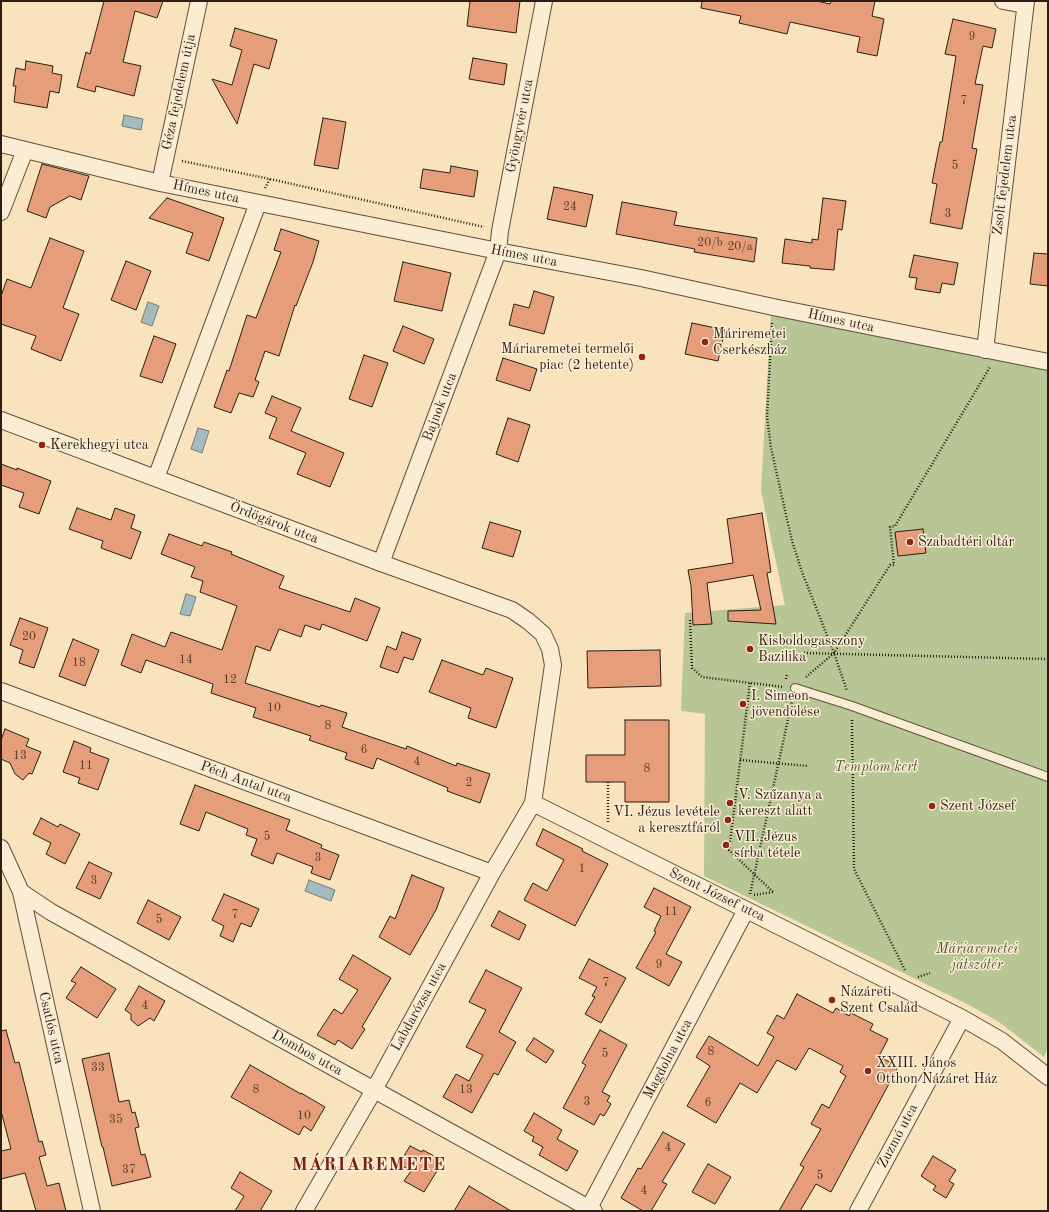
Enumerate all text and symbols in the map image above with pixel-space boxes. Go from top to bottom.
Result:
house number: 9 [969,30,975,44]
street label: Géza fejedelem útja [158,32,200,152]
street label: Gyöngyvér utca [503,78,537,174]
house number: 7 [961,94,967,108]
street label: Zsolt fejedelem utca [989,114,1021,236]
house number: 5 [952,159,958,173]
street label: Hímes utca [171,177,241,207]
house number: 24 [563,200,577,214]
house number: 3 [945,207,951,221]
house number: 20/b [697,236,723,250]
house number: 20/a [727,240,753,254]
street label: Hímes utca [489,241,559,271]
street label: Hímes utca [806,306,876,336]
place label: Máriremetei Cserkészház [713,326,787,358]
marker: Máriremetei Cserkészház [700,337,710,347]
place label: Máriaremetei termelői piac (2 hetente) [501,341,634,374]
marker: Máriaremetei termelői piac (2 hetente) [637,352,647,362]
street label: Bajnok utca [419,370,461,444]
place label: Kerekhegyi utca [50,437,149,453]
marker: Kerekhegyi utca [37,440,47,450]
street label: Ördögárok utca [227,498,321,548]
place label: Szabadtéri oltár [918,534,1014,550]
marker: Szabadtéri oltár [905,537,915,547]
house number: 20 [22,630,36,644]
place label: Kisboldogasszony Bazilika [758,633,865,666]
marker: Kisboldogasszony Bazilika [745,644,755,654]
house number: 14 [179,653,193,667]
house number: 18 [72,656,86,670]
house number: 12 [223,673,237,687]
place label: I. Simeon jövendölése [751,688,820,720]
marker: I. Simeon jövendölése [738,699,748,709]
house number: 10 [267,701,281,715]
house number: 8 [325,719,331,733]
house number: 6 [361,743,367,757]
house number: 13 [13,749,27,763]
house number: 4 [414,755,420,769]
street label: Péch Antal utca [198,758,294,806]
house number: 11 [79,759,93,773]
park label: Templom kert [834,759,918,775]
house number: 8 [644,762,650,776]
house number: 2 [466,776,472,790]
place label: V. Szűzanya a kereszt alatt [738,787,822,820]
marker: V. Szűzanya a kereszt alatt [725,798,735,808]
place label: Szent József [940,798,1015,814]
marker: Szent József [927,801,937,811]
place label: VI. Jézus levétele a keresztfáról [613,804,720,836]
marker: VI. Jézus levétele a keresztfáról [723,815,733,825]
place label: VII. Jézus sírba tétele [734,829,800,862]
house number: 5 [264,830,270,844]
marker: VII. Jézus sírba tétele [721,840,731,850]
house number: 3 [315,851,321,865]
house number: 1 [579,862,585,876]
street label: Szent József utca [666,864,768,926]
house number: 3 [91,874,97,888]
house number: 11 [664,905,678,919]
house number: 7 [232,908,238,922]
house number: 5 [156,913,162,927]
park label: Máriaremetei játszótér [936,941,1018,974]
house number: 9 [656,958,662,972]
street label: Labdarózsa utca [388,960,450,1054]
house number: 7 [603,976,609,990]
place label: Názáreti Szent Család [840,984,918,1016]
street label: Csatlós utca [35,990,67,1066]
marker: Názáreti Szent Család [827,995,837,1005]
house number: 4 [142,999,148,1013]
street label: Magdolna utca [640,1016,696,1102]
street label: Dombos utca [269,1027,345,1079]
house number: 8 [708,1045,714,1059]
house number: 5 [602,1047,608,1061]
place label: XXIII. János Otthon Názáret Ház [876,1055,998,1088]
house number: 33 [91,1061,105,1075]
marker: XXIII. János Otthon Názáret Ház [863,1066,873,1076]
house number: 8 [253,1083,259,1097]
house number: 13 [459,1083,473,1097]
house number: 3 [584,1095,590,1109]
house number: 6 [705,1096,711,1110]
street label: Zuzmó utca [874,1101,922,1171]
house number: 10 [297,1109,311,1123]
house number: 35 [109,1113,123,1127]
house number: 4 [665,1141,671,1155]
district label: MÁRIAREMETE [292,1154,446,1176]
house number: 37 [122,1163,136,1177]
house number: 5 [817,1169,823,1183]
house number: 4 [641,1184,647,1198]

